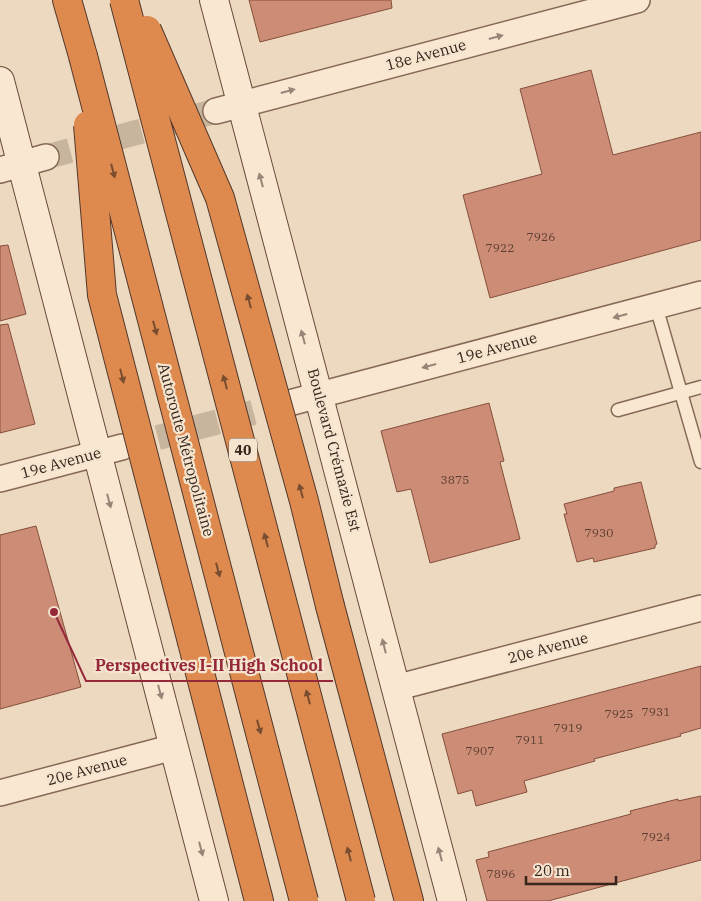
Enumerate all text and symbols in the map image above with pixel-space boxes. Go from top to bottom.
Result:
one-way arrow [489,33,504,41]
street label: 18e Avenue [384,35,468,74]
one-way arrow [281,87,296,95]
one-way arrow [109,164,117,179]
one-way arrow [257,172,265,187]
house number: 7926 [527,229,555,244]
house number: 7922 [486,240,514,255]
one-way arrow [245,293,253,308]
one-way arrow [612,312,627,320]
one-way arrow [151,321,159,336]
street label: 19e Avenue [455,328,539,367]
one-way arrow [299,329,307,344]
street label: Autoroute Métropolitaine [154,361,219,539]
one-way arrow [422,362,437,370]
street label: Boulevard Crémazie Est [304,366,365,534]
one-way arrow [119,369,127,384]
one-way arrow [221,375,229,390]
road number: 40 [229,438,257,462]
street label: 19e Avenue [19,443,103,482]
house number: 3875 [441,472,469,487]
one-way arrow [297,484,305,499]
one-way arrow [106,493,114,508]
house number: 7930 [585,525,613,540]
one-way arrow [262,532,270,547]
one-way arrow [214,563,222,578]
street label: 20e Avenue [506,628,590,667]
one-way arrow [380,639,388,654]
callout: Perspectives I-II High School [86,650,333,681]
text: Perspectives I-II High School [95,655,323,675]
one-way arrow [156,684,164,699]
one-way arrow [303,689,311,704]
house number: 7931 [642,704,670,719]
house number: 7925 [605,706,633,721]
one-way arrow [255,720,263,735]
house number: 7919 [554,720,582,735]
house number: 7911 [516,732,544,747]
house number: 7907 [466,743,494,758]
street label: 20e Avenue [45,750,129,789]
house number: 7924 [642,829,670,844]
one-way arrow [197,841,205,856]
one-way arrow [345,846,353,861]
one-way arrow [435,846,443,861]
scale bar [526,854,616,886]
text: 20 m [534,861,570,880]
house number: 7896 [487,866,515,881]

